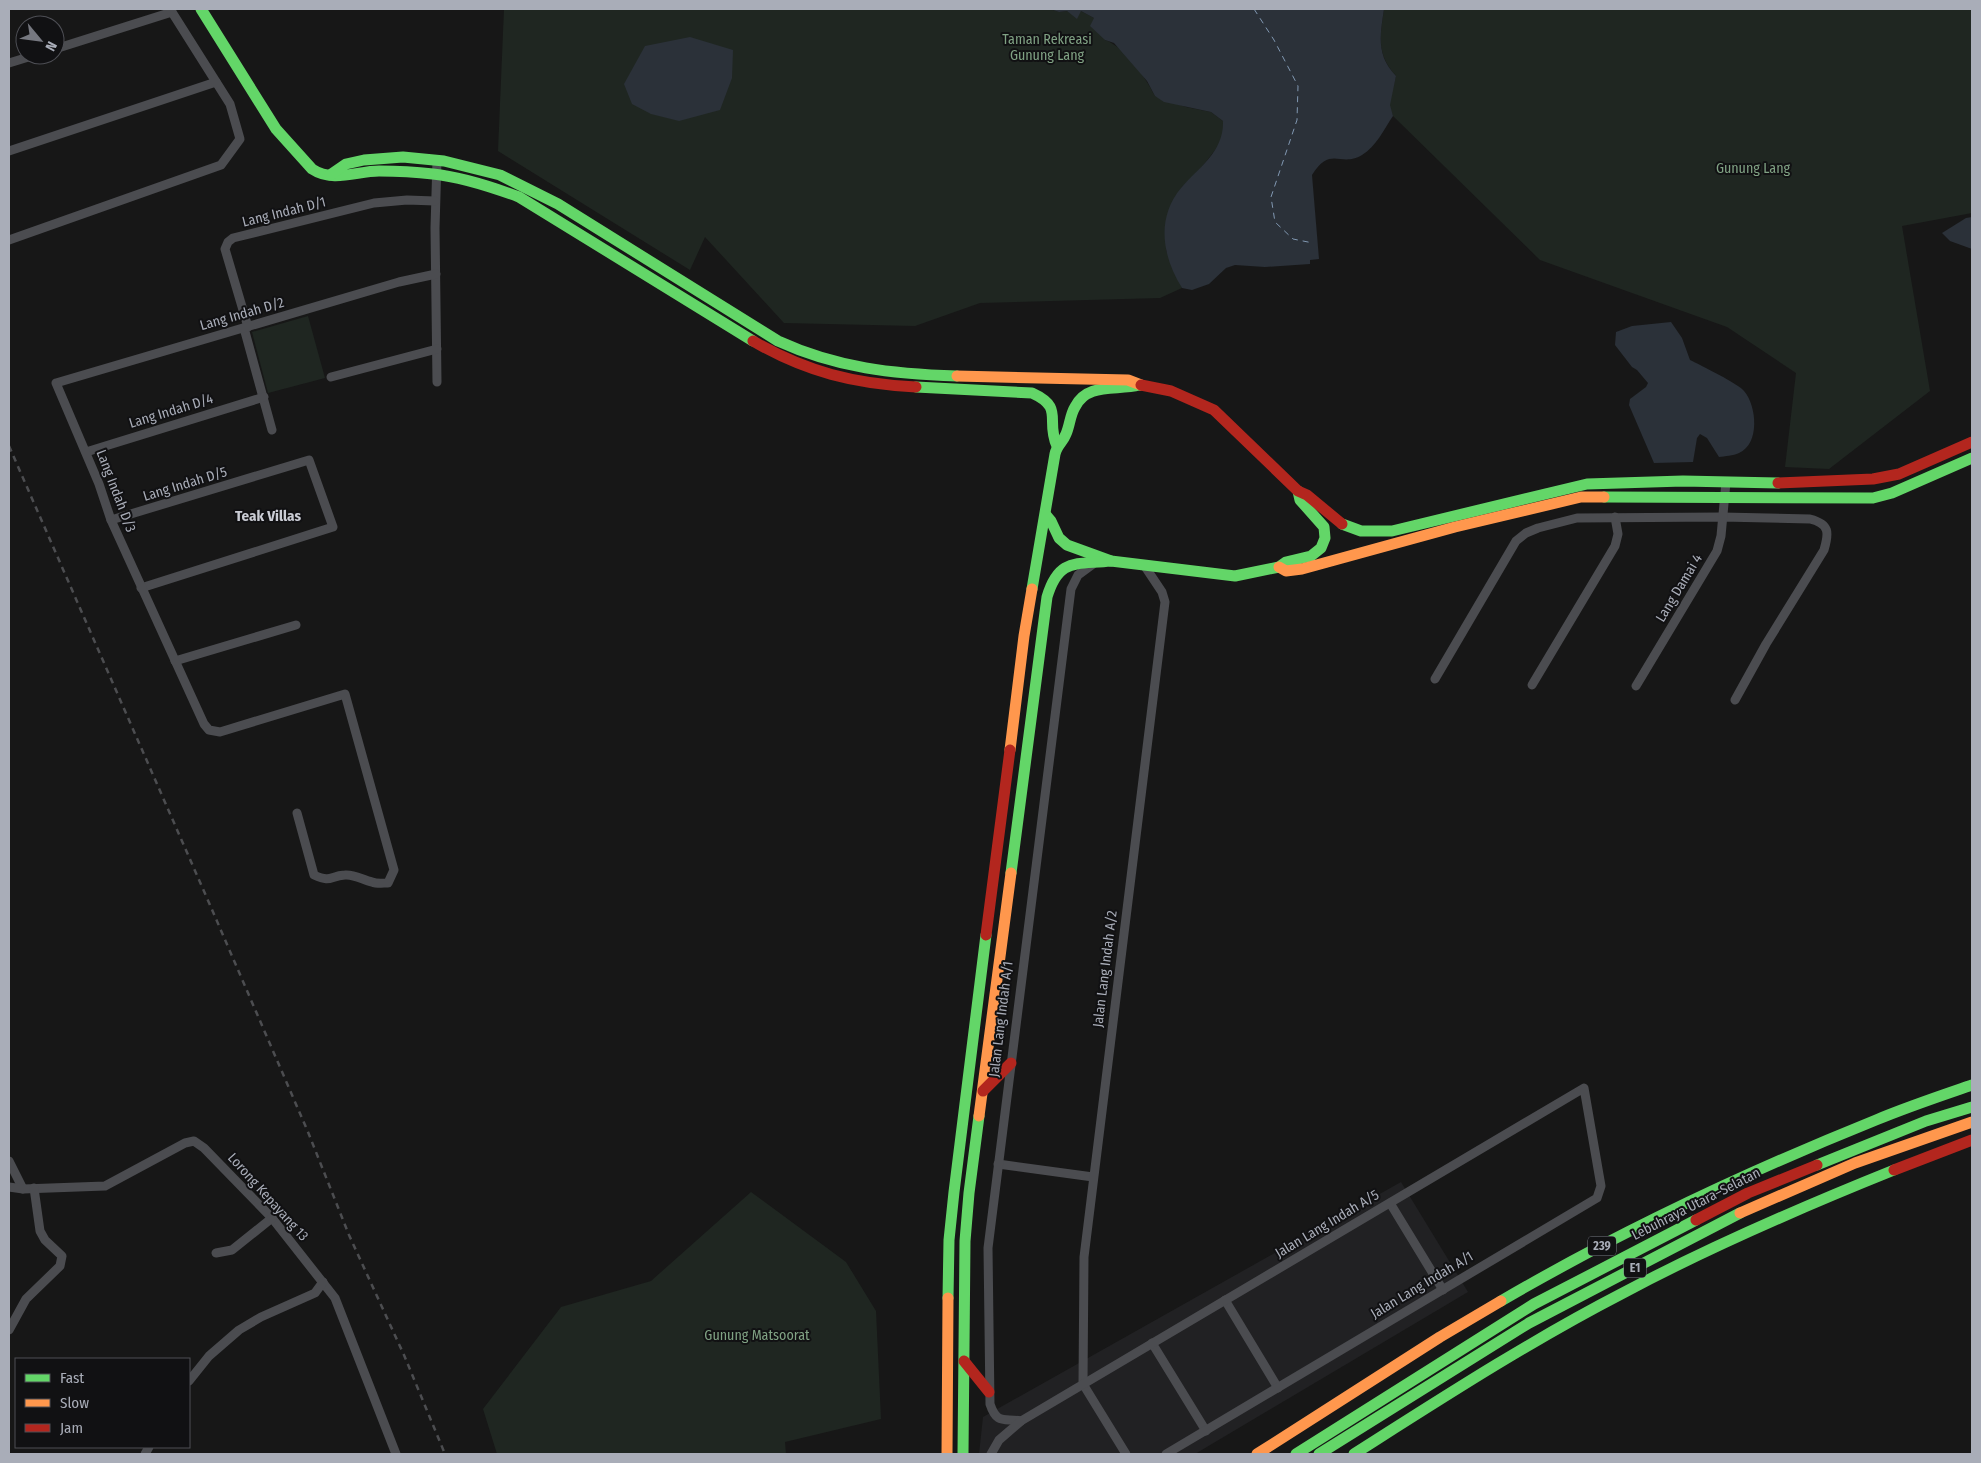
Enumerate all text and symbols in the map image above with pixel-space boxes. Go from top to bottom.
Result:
north arrow [15,15,65,65]
park label: Taman Rekreasi Gunung Lang [1002,31,1092,64]
text: N [41,38,60,54]
park label: Gunung Lang [1716,160,1791,177]
street label: Lang Indah D/1 [240,193,328,231]
street label: Lang Indah D/2 [198,294,286,334]
street label: Lang Indah D/4 [127,390,215,432]
street label: Lang Indah D/3 [92,447,140,535]
street label: Lang Indah D/5 [141,463,229,505]
district label: Teak Villas [235,507,301,525]
street label: Lang Damai 4 [1652,551,1706,625]
street label: Jalan Lang Indah A/2 [1089,910,1121,1028]
street label: Jalan Lang Indah A/1 [985,960,1017,1078]
street label: Lorong Kepayang 13 [224,1150,312,1244]
street label: Lebuhraya Utara–Selatan [1629,1164,1763,1244]
street label: Jalan Lang Indah A/5 [1272,1186,1382,1262]
road number: 239 [1588,1236,1616,1256]
street label: Jalan Lang Indah A/1 [1368,1248,1476,1322]
road number: E1 [1624,1258,1646,1278]
park label: Gunung Matsoorat [704,1327,810,1344]
legend [15,1358,190,1448]
text: Fast [60,1369,84,1387]
text: Slow [60,1394,89,1412]
text: Jam [60,1419,83,1437]

